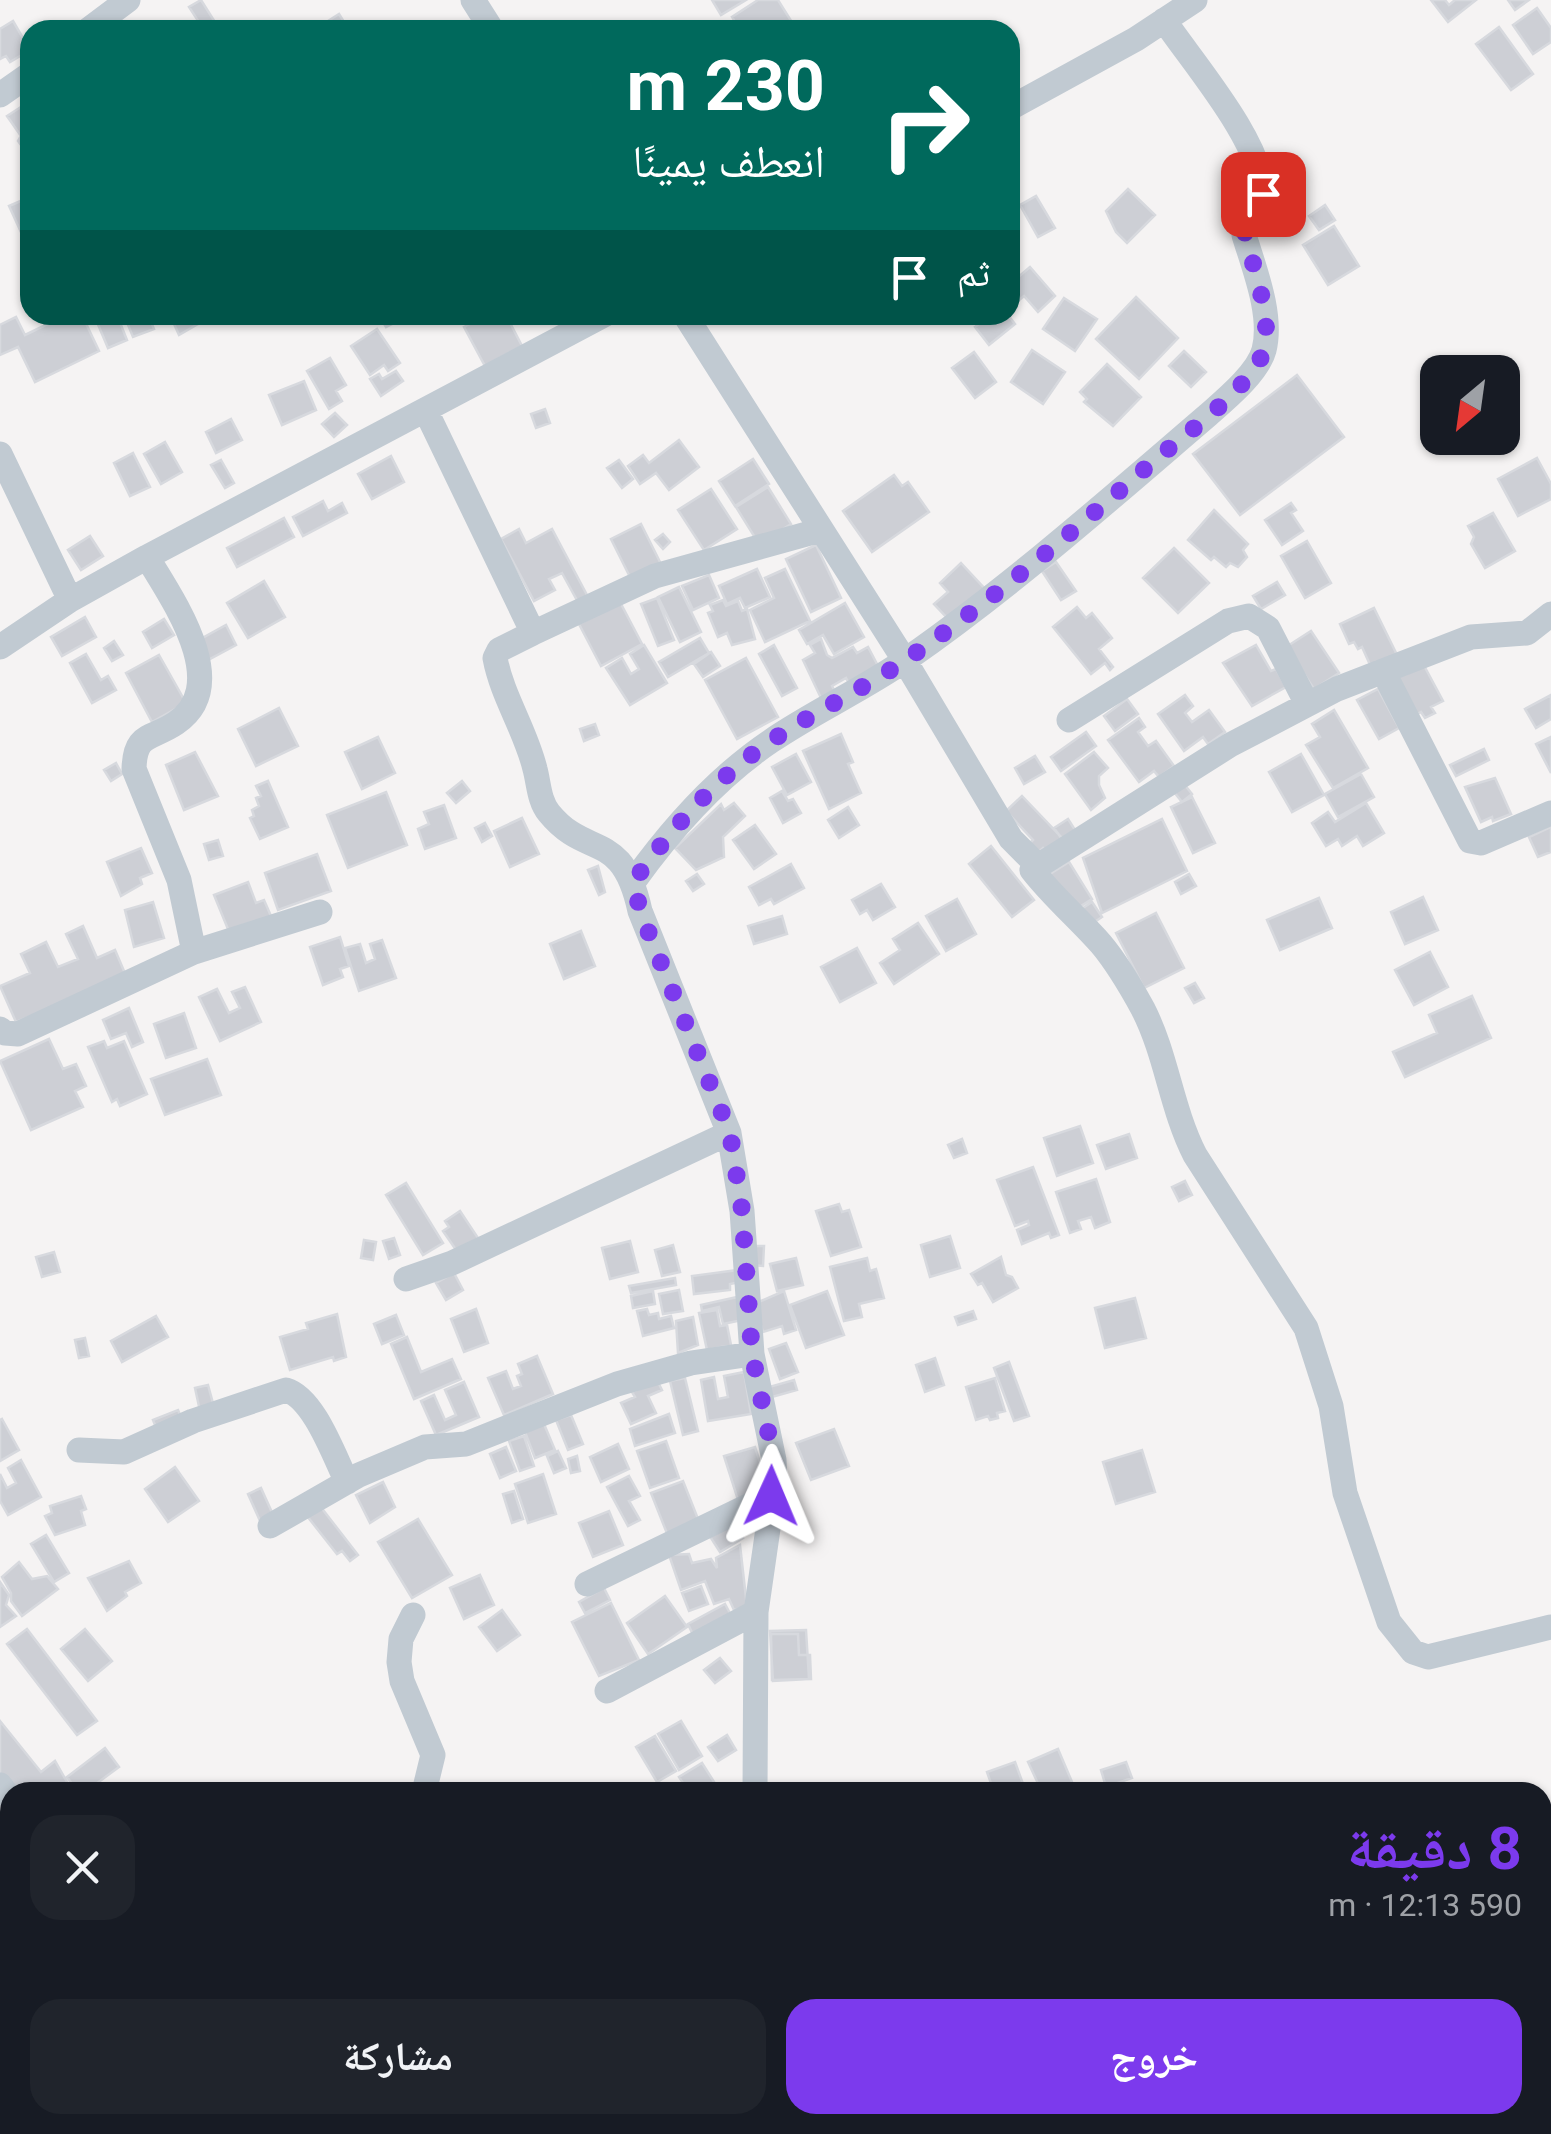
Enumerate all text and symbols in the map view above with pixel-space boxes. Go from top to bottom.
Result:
text: 230 m [626,45,825,127]
icon: right [860,60,990,190]
text: انعطف يمينًا [632,135,825,188]
pin [1221,152,1306,237]
icon: arrive [1236,167,1291,222]
icon: arrive [882,250,937,305]
text: ثم [957,251,990,295]
north arrow [1420,355,1520,455]
map controls [1420,355,1520,455]
position arrow [719,1444,823,1548]
text: 8 دقيقة [1347,1813,1522,1884]
button: close [30,1815,135,1920]
text: 590 m · 12:13 [1328,1886,1522,1924]
button: مشاركة [30,1999,766,2114]
button: خروج [786,1999,1522,2114]

